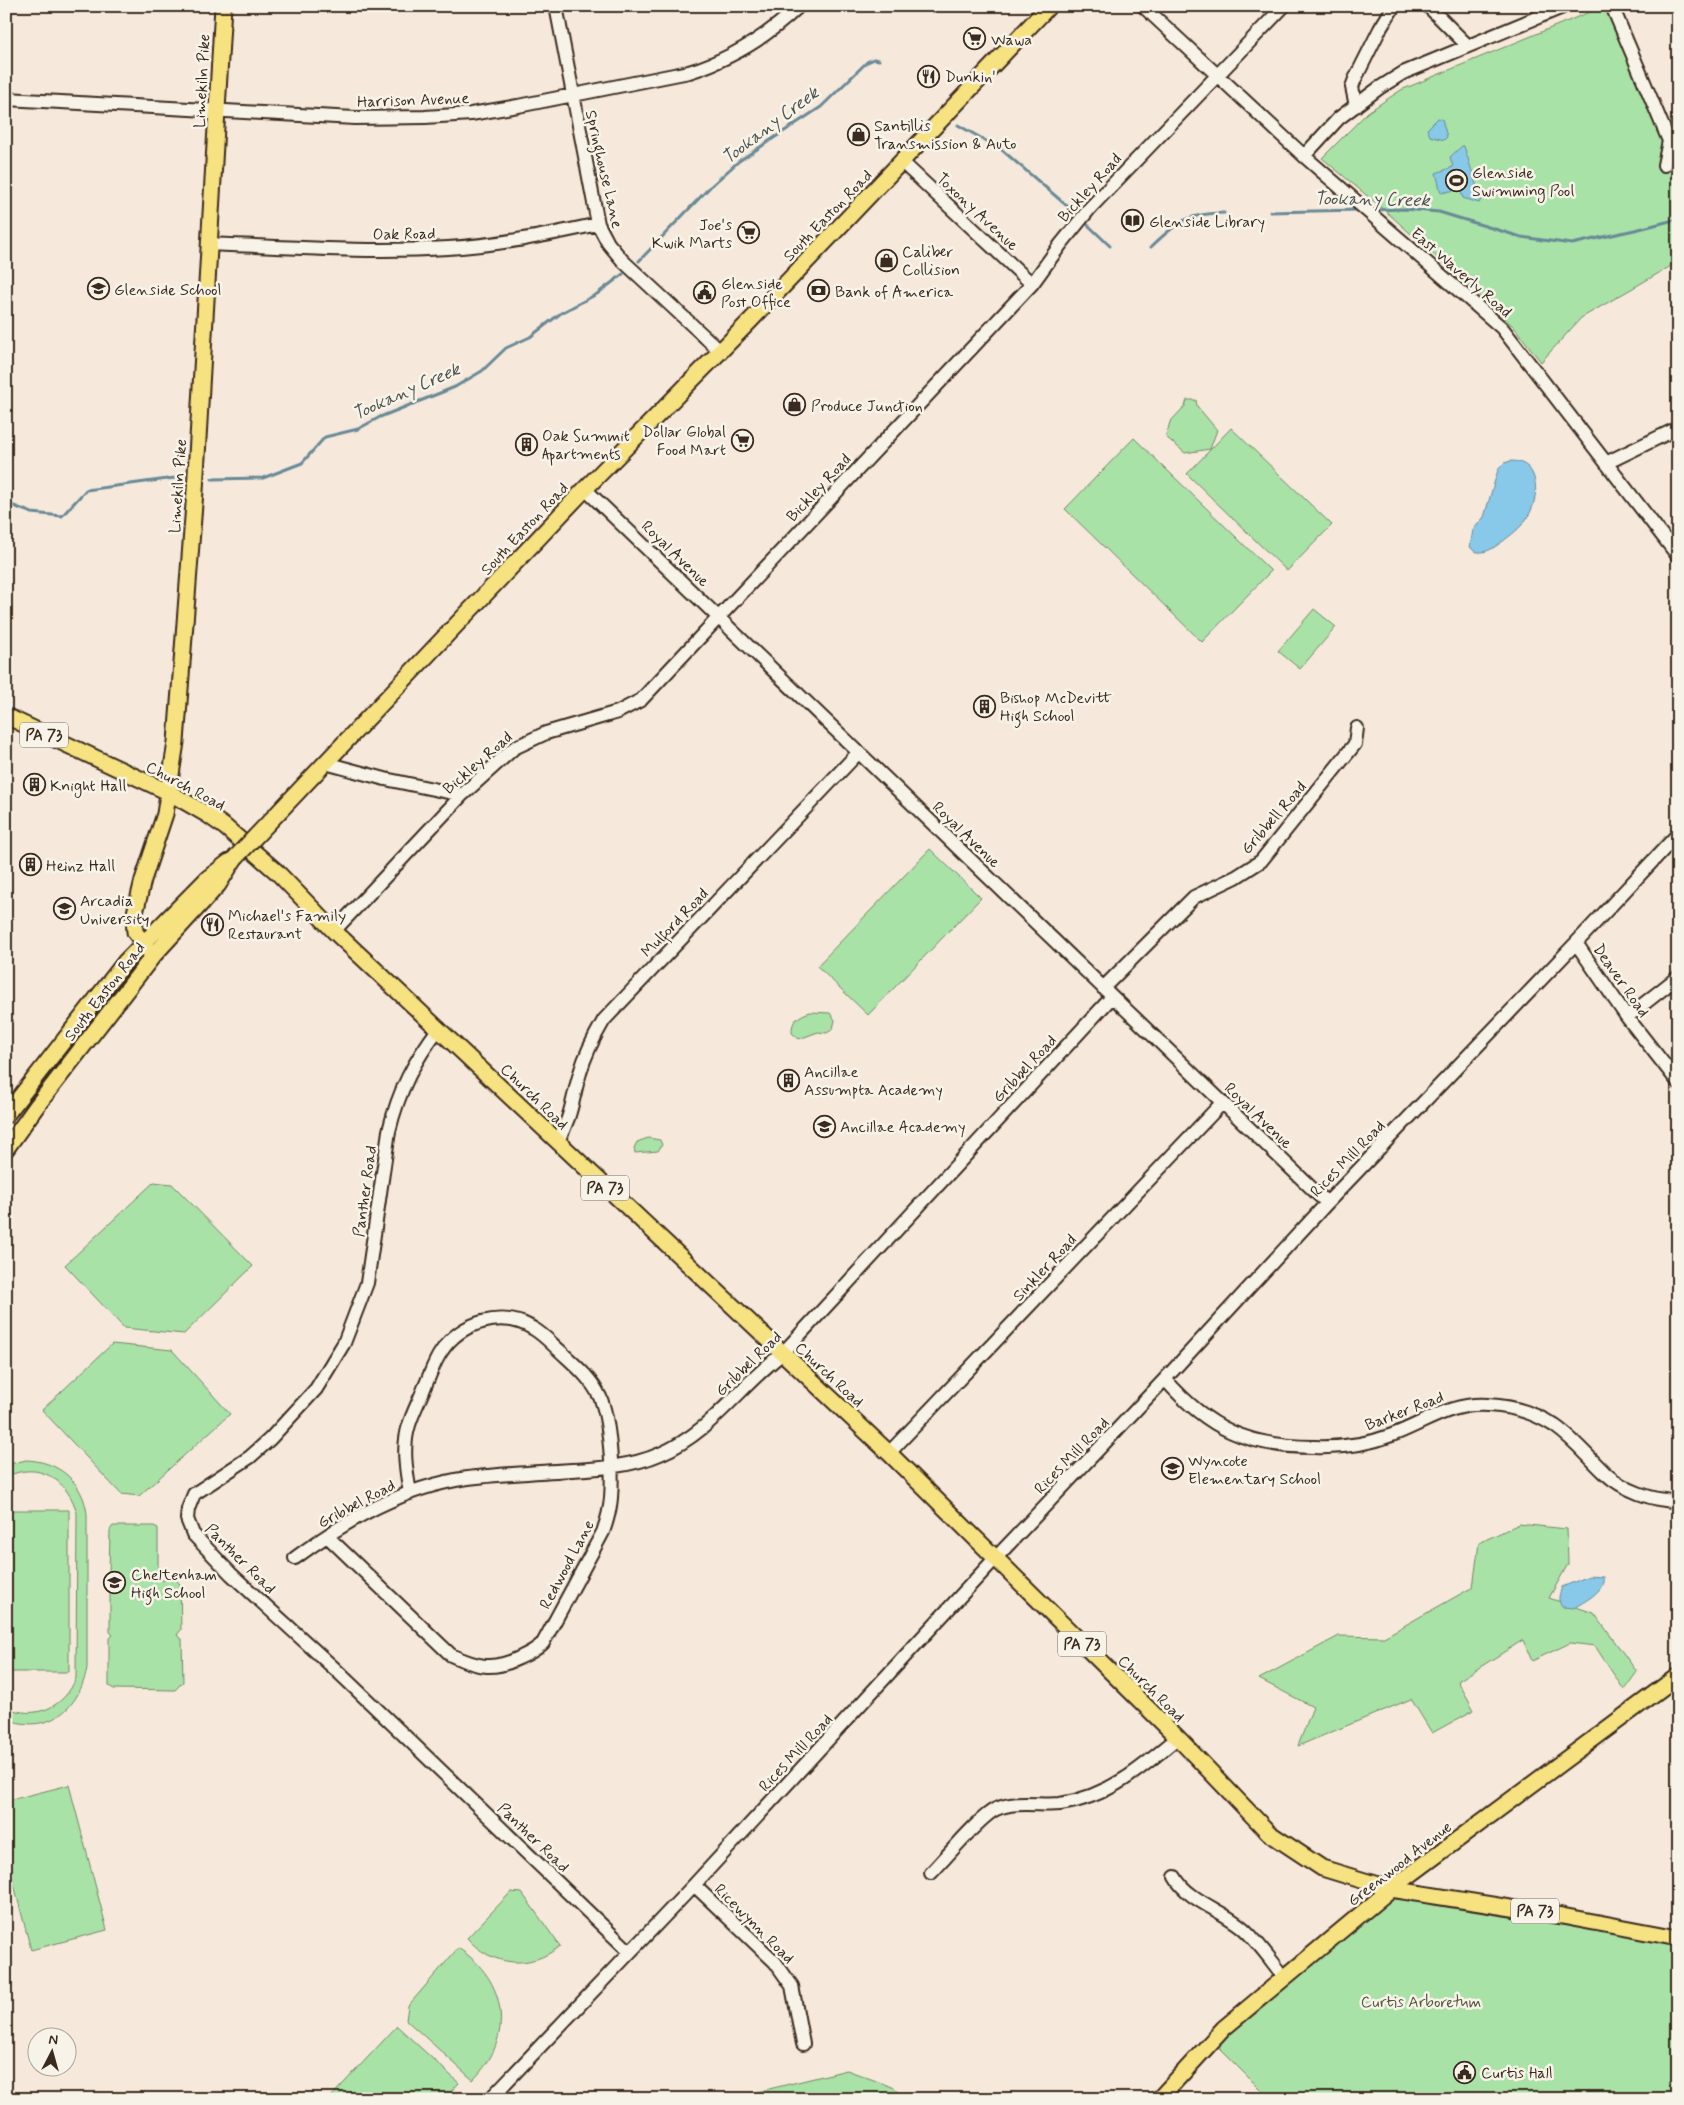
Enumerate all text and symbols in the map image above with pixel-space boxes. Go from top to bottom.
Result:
supermarket icon: Wawa [963,27,987,51]
place label: Wawa [991,30,1032,51]
street label: Limekiln Pike [190,33,215,129]
restaurant icon: Dunkin' [917,64,941,88]
place label: Dunkin' [945,67,996,88]
water label: Tookany Creek [717,81,825,170]
street label: Harrison Avenue [357,88,470,113]
street label: Springhouse Lane [579,108,627,231]
place label: Santillis Transmission & Auto [874,116,1017,155]
shop icon: Santillis Transmission & Auto [846,122,870,146]
street label: Bickley Road [1054,149,1127,227]
place label: Glenside Swimming Pool [1472,163,1574,203]
street label: South Easton Road [779,166,877,266]
street label: Toxony Avenue [931,169,1023,256]
sports icon: Glenside Swimming Pool [1444,169,1468,193]
water label: Tookany Creek [1314,187,1431,213]
library icon: Glenside Library [1121,209,1145,233]
place label: Glenside Library [1149,212,1265,233]
place label: Joe's Kwik Marts [652,215,732,254]
supermarket icon: Joe's Kwik Marts [736,221,760,245]
street label: Oak Road [372,223,436,246]
street label: East Waverly Road [1406,223,1516,323]
place label: Caliber Collision [902,242,960,281]
shop icon: Caliber Collision [874,248,898,272]
place label: Glenside Post Office [721,274,791,313]
school or university icon: Glenside School [86,277,110,301]
bank icon: Bank of America [807,279,831,303]
place label: Glenside School [114,280,222,301]
public building icon: Glenside Post Office [693,280,717,304]
place label: Bank of America [835,282,953,303]
water label: Tookany Creek [349,357,465,426]
shop icon: Produce Junction [783,393,807,417]
place label: Produce Junction [811,396,923,417]
place label: Dollar Global Food Mart [642,422,726,461]
place label: Oak Summit Apartments [542,426,630,466]
supermarket icon: Dollar Global Food Mart [730,428,754,452]
building icon: Oak Summit Apartments [514,432,538,456]
street label: Limekiln Pike [165,438,192,534]
street label: Bickley Road [782,449,856,527]
street label: South Easton Road [477,478,574,580]
street label: Royal Avenue [636,516,714,592]
place label: Bishop McDevitt High School [1000,688,1113,728]
building icon: Bishop McDevitt High School [972,694,996,718]
road number: PA 73 [20,722,68,748]
street label: Bickley Road [439,727,517,799]
street label: Church Road [142,757,229,816]
building icon: Knight Hall [22,773,46,797]
place label: Knight Hall [50,776,127,798]
street label: Gribbell Road [1237,777,1312,859]
street label: Royal Avenue [927,797,1005,873]
building icon: Heinz Hall [18,853,42,877]
place label: Heinz Hall [46,856,115,877]
street label: Mulford Road [637,884,715,964]
place label: Arcadia University [80,891,150,930]
school or university icon: Arcadia University [52,897,76,921]
place label: Michael's Family Restaurant [228,906,346,945]
restaurant icon: Michael's Family Restaurant [200,912,224,936]
street label: South Easton Road [60,938,150,1046]
street label: Deaver Road [1588,940,1654,1022]
street label: Gribbel Road [988,1031,1062,1107]
street label: Church Road [495,1059,573,1135]
place label: Ancillae Assumpta Academy [804,1062,943,1101]
building icon: Ancillae Assumpta Academy [776,1068,800,1092]
street label: Royal Avenue [1219,1078,1297,1154]
school or university icon: Ancillae Academy [812,1114,836,1138]
street label: Rices Mill Road [1306,1116,1390,1202]
place label: Ancillae Academy [840,1117,965,1138]
street label: Panther Road [349,1144,382,1238]
road number: PA 73 [581,1176,629,1200]
street label: Sinkler Road [1009,1230,1082,1306]
street label: Gribbel Road [711,1327,787,1401]
street label: Church Road [790,1338,868,1412]
street label: Barker Road [1362,1387,1447,1436]
street label: Rices Mill Road [1030,1413,1114,1499]
place label: Wyncote Elementary School [1188,1451,1321,1490]
school or university icon: Wyncote Elementary School [1160,1457,1184,1481]
street label: Gribbel Road [314,1475,399,1534]
street label: Redwood Lane [535,1516,600,1613]
street label: Panther Road [200,1519,280,1599]
place label: Cheltenham High School [131,1565,217,1605]
school or university icon: Cheltenham High School [103,1571,127,1595]
road number: PA 73 [1058,1632,1106,1656]
street label: Church Road [1113,1651,1189,1727]
street label: Rices Mill Road [755,1710,838,1797]
street label: Panther Road [493,1799,573,1878]
street label: Greenwood Avenue [1344,1817,1456,1911]
street label: Ricewynn Road [709,1879,799,1969]
road number: PA 73 [1511,1898,1559,1924]
park label: Curtis Arboretum [1361,1992,1481,2013]
north arrow [28,2028,78,2078]
text: N [48,2031,59,2050]
public building icon: Curtis Hall [1453,2060,1477,2084]
place label: Curtis Hall [1481,2063,1553,2084]

